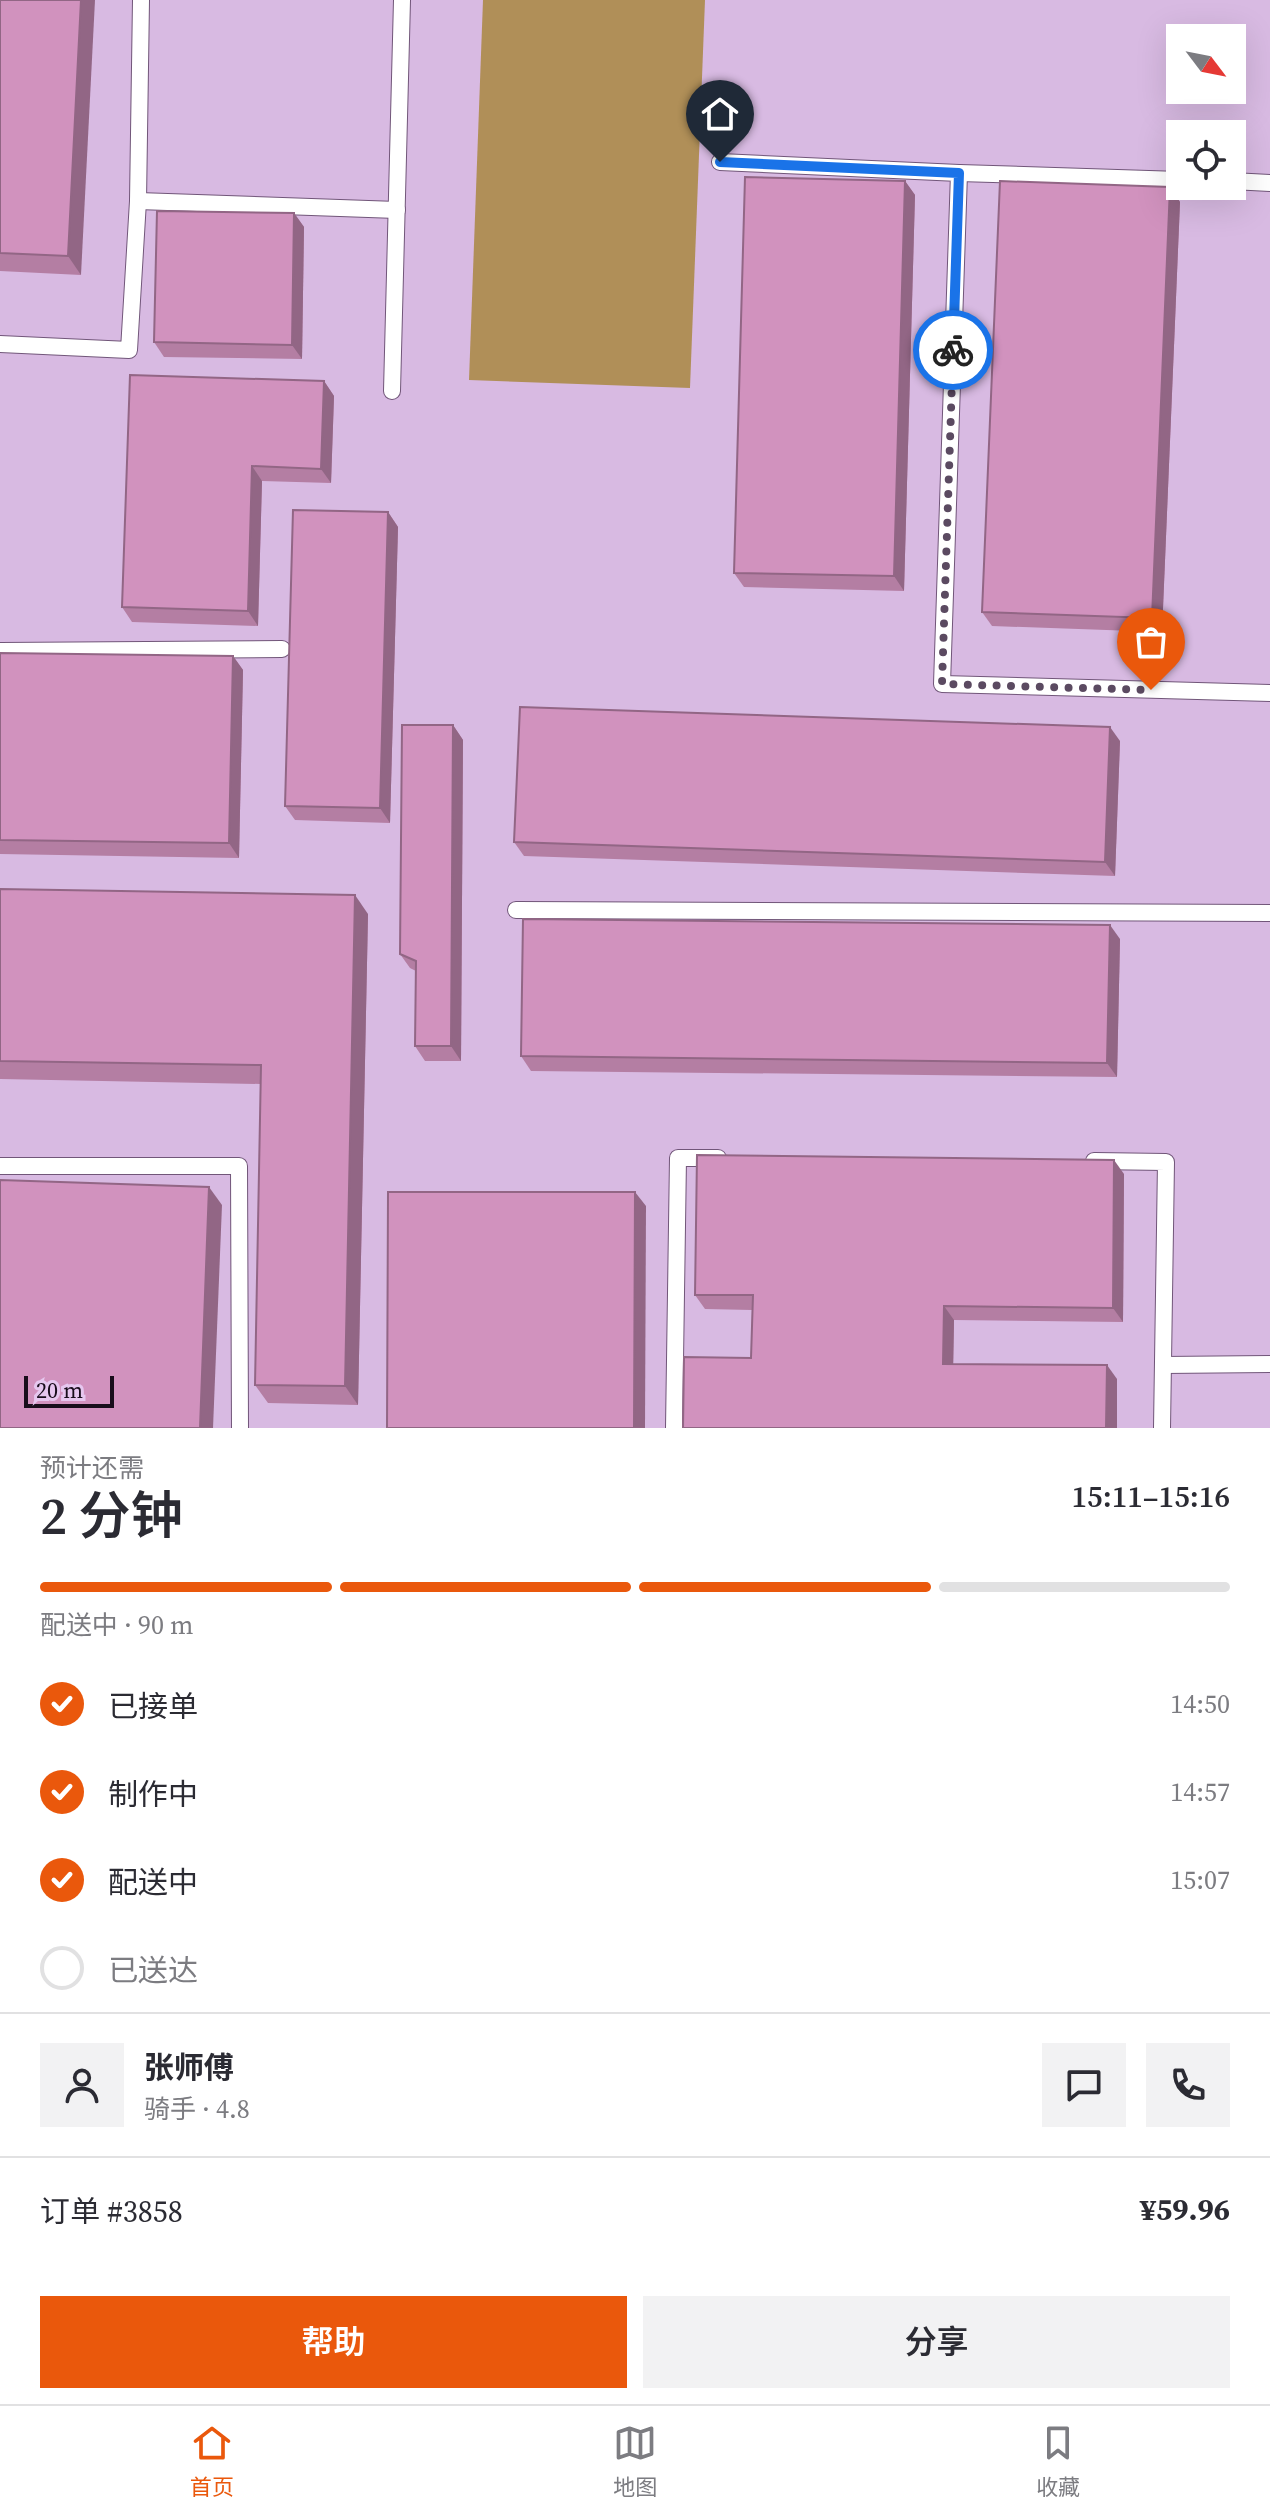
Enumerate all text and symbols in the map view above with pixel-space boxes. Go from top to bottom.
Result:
north arrow [1166,24,1246,104]
map controls [1166,24,1246,200]
pin [686,80,754,162]
icon: home [698,92,742,136]
button: locate [1166,120,1246,200]
courier [913,310,993,390]
icon: bike [931,328,975,372]
pin [1117,608,1185,690]
icon: bag [1129,620,1173,664]
scale bar [24,1372,114,1408]
text: 20 m [36,1375,83,1405]
text: 预计还需 [40,1450,144,1486]
text: 15:11–15:16 [1071,1476,1230,1517]
text: 2 分钟 [40,1480,183,1551]
text: 配送中 · 90 m [40,1607,193,1643]
icon: check [40,1682,84,1726]
text: 已接单 [108,1686,198,1727]
text: 14:50 [1170,1686,1230,1722]
icon: check [40,1770,84,1814]
text: 制作中 [108,1774,198,1815]
text: 14:57 [1170,1774,1230,1810]
icon: check [40,1858,84,1902]
text: 配送中 [108,1862,198,1903]
text: 15:07 [1170,1862,1230,1898]
text: 已送达 [108,1950,198,1991]
button: person [40,2043,124,2127]
button: chat [1042,2043,1126,2127]
button: phone [1146,2043,1230,2127]
text: 张师傅 [144,2047,234,2088]
text: 骑手 · 4.8 [144,2091,250,2127]
text: ¥59.96 [1140,2189,1230,2230]
text: 订单 #3858 [40,2191,183,2232]
button: 帮助 [40,2296,627,2388]
button: 分享 [643,2296,1230,2388]
tab: 首页 [190,2421,234,2502]
tab: 地图 [613,2421,657,2502]
tab: 收藏 [1036,2421,1080,2502]

